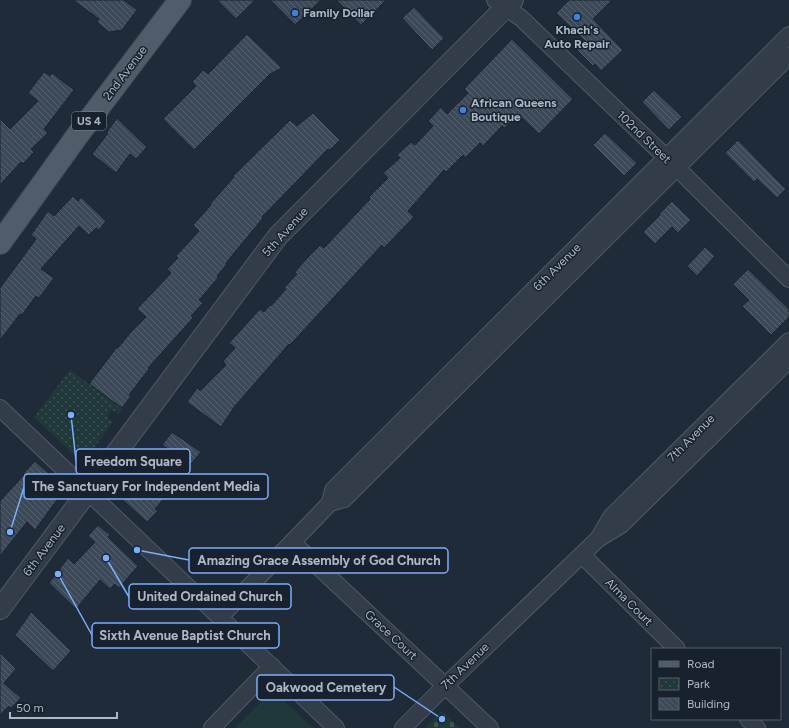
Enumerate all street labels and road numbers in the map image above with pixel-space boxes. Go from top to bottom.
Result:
street label: 2nd Avenue [100,43,150,103]
street label: 102nd Street [614,108,674,167]
road number: US 4 [72,112,106,130]
street label: 5th Avenue [259,204,311,260]
street label: 6th Avenue [530,240,584,294]
street label: 7th Avenue [664,411,718,465]
street label: 6th Avenue [20,521,68,579]
street label: Alma Court [602,575,656,629]
street label: Grace Court [362,607,420,663]
street label: 7th Avenue [438,639,492,692]

